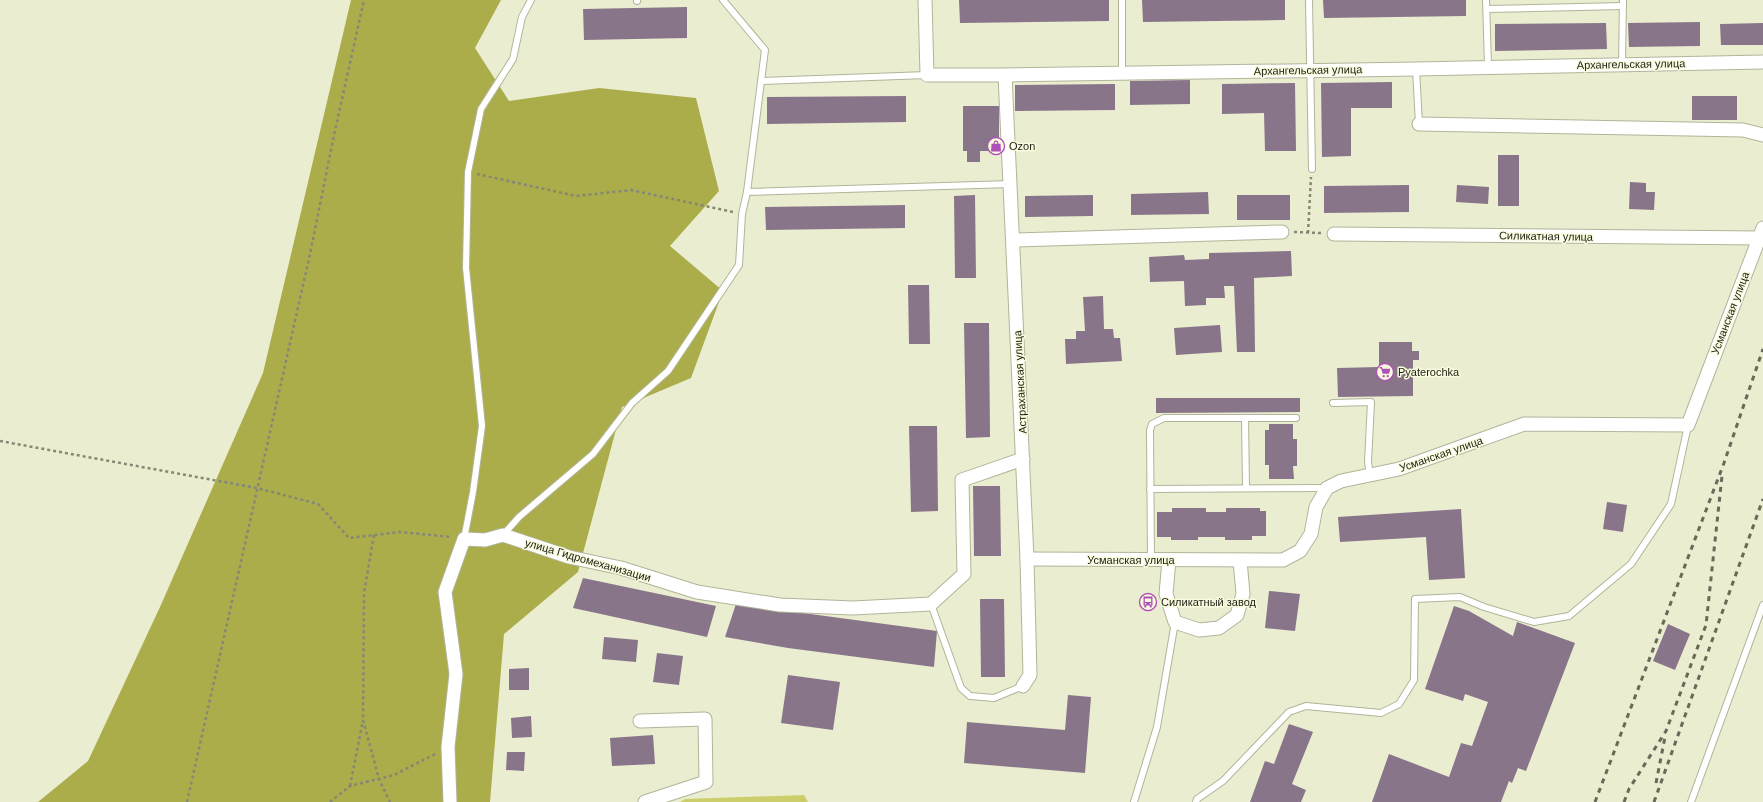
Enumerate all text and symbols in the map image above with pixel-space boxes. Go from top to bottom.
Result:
street label: Архангельская улица [1577,57,1686,71]
street label: Архангельская улица [1254,63,1363,77]
shop icon: Ozon [986,136,1006,156]
place label: Ozon [1009,140,1035,152]
street label: Силикатная улица [1499,229,1594,243]
street label: Усманская улица [1709,269,1752,356]
street label: Астраханская улица [1011,329,1029,434]
supermarket icon: Pyaterochka [1375,362,1395,382]
place label: Pyaterochka [1398,366,1460,378]
street label: Усманская улица [1398,434,1485,474]
street label: улица Гидромеханизации [524,536,652,584]
street label: Усманская улица [1087,554,1176,566]
bus stop icon: Силикатный завод [1138,592,1158,612]
place label: Силикатный завод [1161,596,1257,608]

